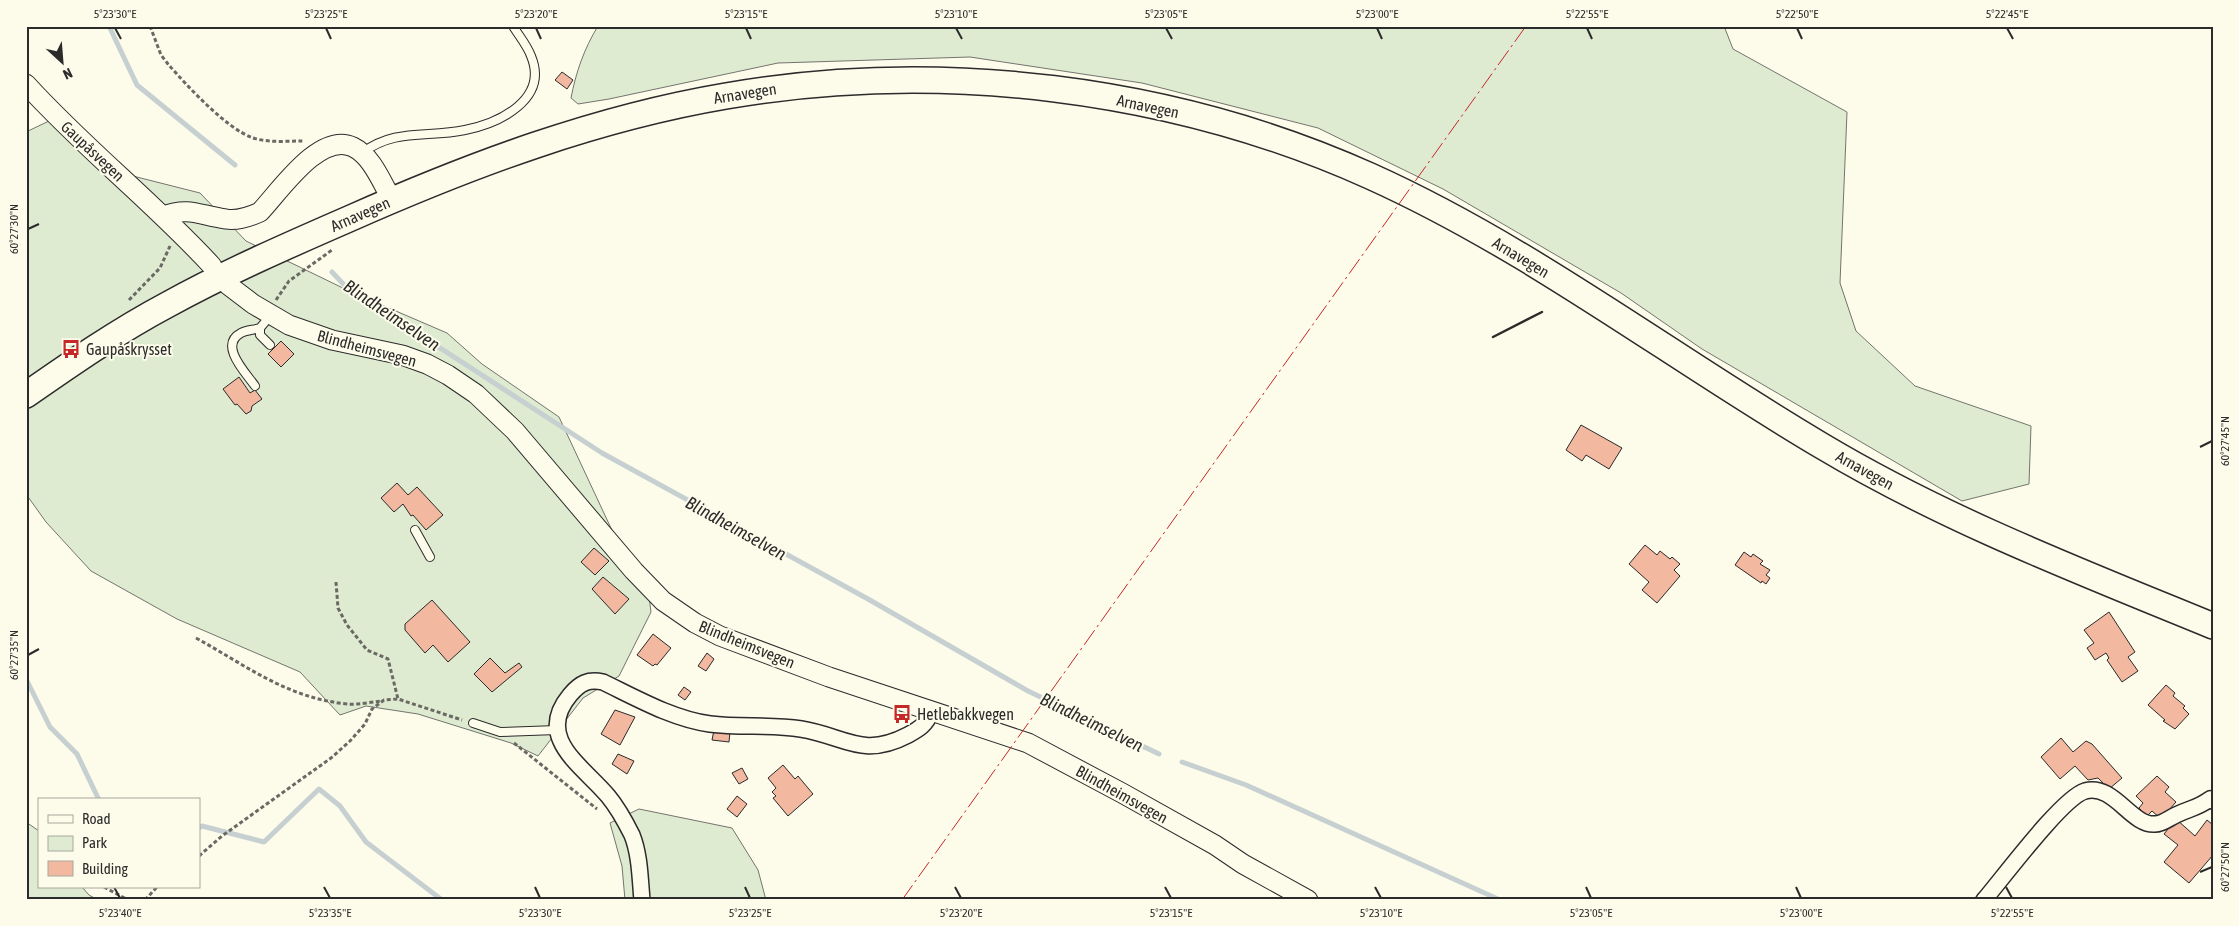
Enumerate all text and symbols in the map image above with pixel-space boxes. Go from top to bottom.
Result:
text: 5°23'30"E [94,7,136,21]
text: 5°23'25"E [305,7,347,21]
text: 5°23'20"E [515,7,557,21]
text: 5°23'15"E [725,7,767,21]
text: 5°23'10"E [935,7,977,21]
text: 5°23'05"E [1145,7,1187,21]
text: 5°23'00"E [1356,7,1398,21]
text: 5°22'55"E [1566,7,1608,21]
text: 5°22'50"E [1776,7,1818,21]
text: 5°22'45"E [1986,7,2028,21]
north arrow [38,38,88,88]
text: N [60,65,75,83]
street label: Arnavegen [712,79,778,108]
street label: Arnavegen [1115,91,1181,122]
street label: Gaupåsvegen [57,117,128,185]
street label: Arnavegen [328,193,393,236]
text: 60°27'30"N [7,204,21,254]
street label: Arnavegen [1489,233,1553,282]
water label: Blindheimselven [340,275,445,355]
street label: Blindheimsvegen [315,326,419,371]
bus stop icon: Gaupåskrysset [60,338,82,360]
place label: Gaupåskrysset [86,340,172,359]
text: 60°27'45"N [2218,416,2232,466]
street label: Arnavegen [1833,447,1897,494]
water label: Blindheimselven [682,492,790,564]
street label: Blindheimsvegen [696,617,798,672]
text: 60°27'35"N [7,630,21,680]
water label: Blindheimselven [1037,688,1147,756]
bus stop icon: Hetlebakkvegen [891,703,913,725]
place label: Hetlebakkvegen [917,705,1014,724]
street label: Blindheimsvegen [1073,761,1171,827]
legend [38,798,200,888]
text: Road [82,810,111,827]
text: Park [82,834,107,851]
text: 60°27'50"N [2218,842,2232,892]
text: Building [82,860,128,877]
text: 5°23'40"E [99,906,141,920]
text: 5°23'35"E [309,906,351,920]
text: 5°23'30"E [519,906,561,920]
text: 5°23'25"E [729,906,771,920]
text: 5°23'20"E [940,906,982,920]
text: 5°23'15"E [1150,906,1192,920]
text: 5°23'10"E [1360,906,1402,920]
text: 5°23'05"E [1570,906,1612,920]
text: 5°23'00"E [1780,906,1822,920]
text: 5°22'55"E [1991,906,2033,920]

